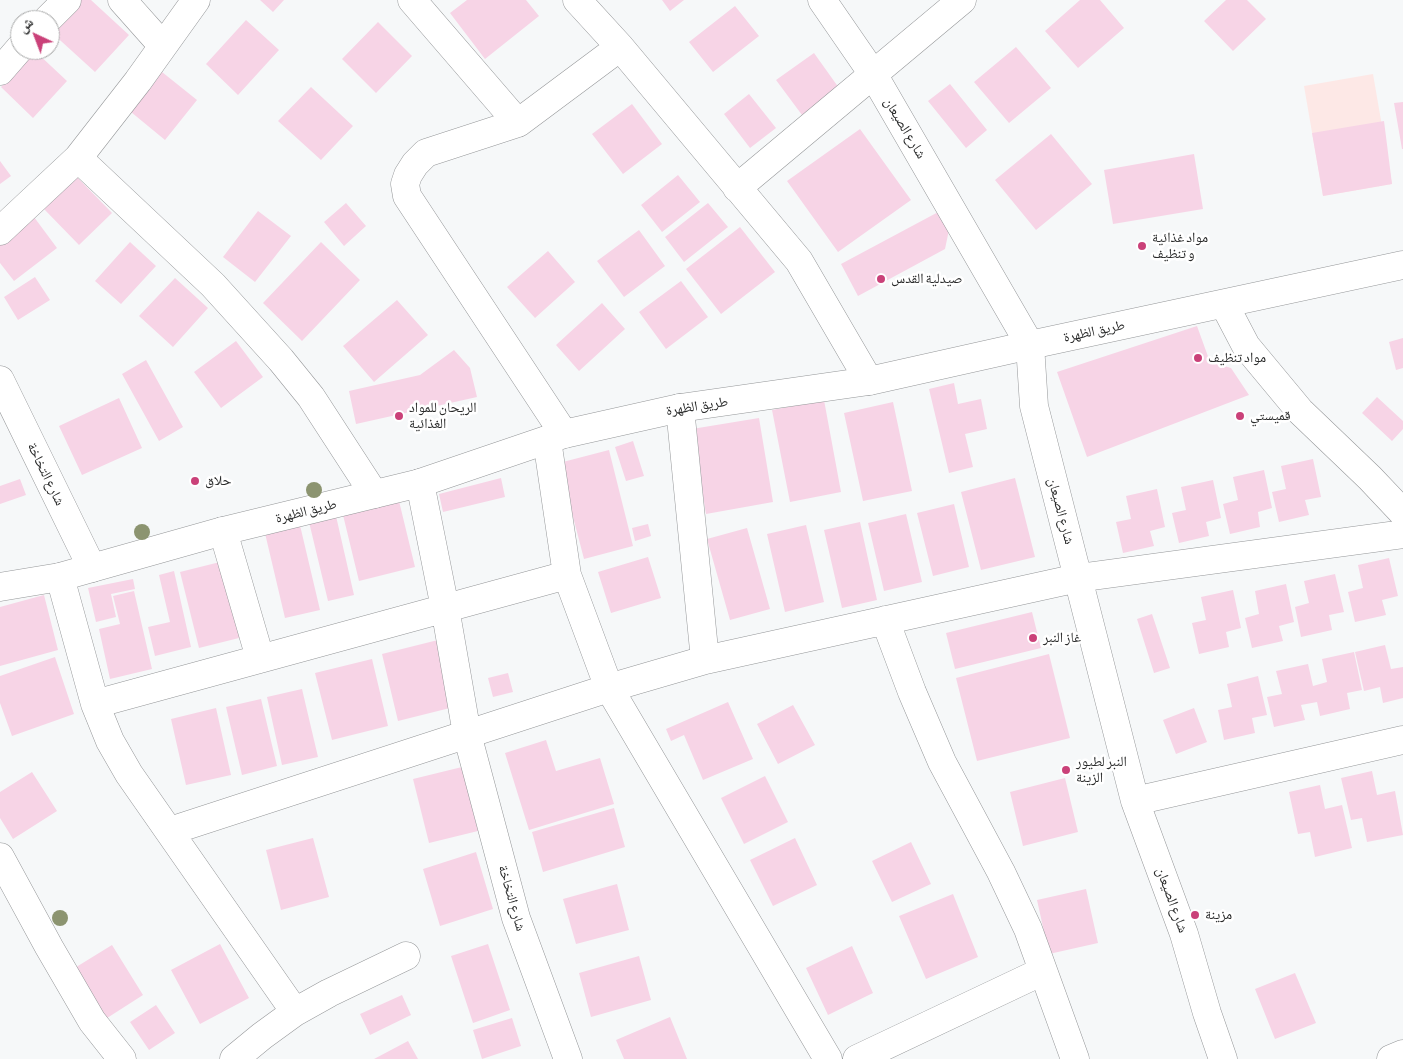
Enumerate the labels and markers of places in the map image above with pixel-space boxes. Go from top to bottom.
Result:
place label: مواد غذائية و تنظيف [1152,230,1208,262]
marker: مواد غذائية و تنظيف [1136,240,1148,252]
place label: صيدلية القدس [891,271,962,287]
marker: صيدلية القدس [875,273,887,285]
place label: مواد تنظيف [1208,350,1266,366]
marker: مواد تنظيف [1192,352,1204,364]
place label: الريحان للمواد الغذائية [409,400,477,432]
place label: قميستي [1250,408,1291,424]
marker: الريحان للمواد الغذائية [393,410,405,422]
marker: قميستي [1234,410,1246,422]
place label: حلاق [205,473,232,489]
marker: حلاق [189,475,201,487]
place label: غاز النبر [1043,630,1081,646]
marker: غاز النبر [1027,632,1039,644]
place label: النبر لطيور الزينة [1076,754,1127,786]
marker: النبر لطيور الزينة [1060,764,1072,776]
place label: مزينة [1205,907,1232,923]
marker: مزينة [1189,909,1201,921]

